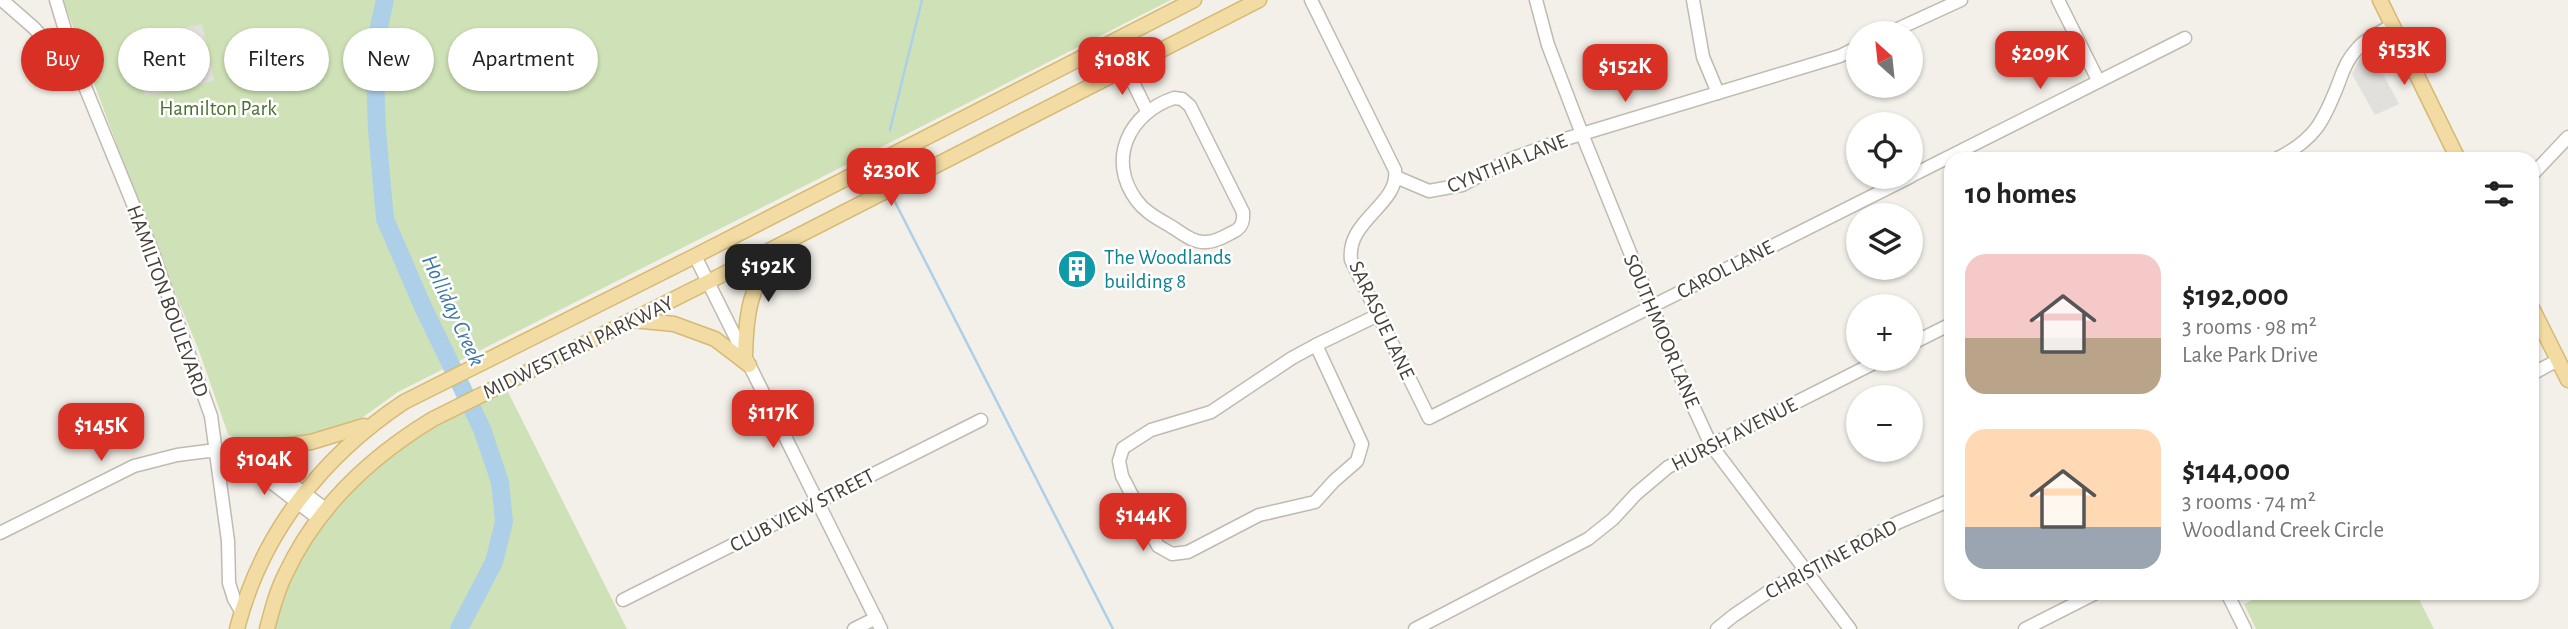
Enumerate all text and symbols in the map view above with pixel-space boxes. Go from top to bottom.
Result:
north arrow [1846,21,1923,98]
map controls [1846,21,1923,462]
chip: Buy [21,28,104,91]
chip: Rent [118,28,210,91]
chip: Filters [224,28,329,91]
chip: New [343,28,434,91]
chip: Apartment [448,28,598,91]
pin: $153K [2355,28,2453,87]
pin: $209K [1991,32,2089,91]
pin: $108K [1073,38,1171,97]
text: $153K [2378,38,2430,61]
text: $209K [2011,42,2069,65]
pin: $152K [1576,44,1674,104]
text: $108K [1094,48,1150,71]
text: $152K [1599,55,1651,78]
park label: Hamilton Park [159,98,277,119]
button: locate [1846,112,1923,189]
street label: CYNTHIA LANE [1444,130,1570,197]
pin: $230K [842,148,940,208]
text: $230K [863,159,919,182]
icon: filters [2480,175,2518,213]
text: 10 homes [1965,179,2076,209]
street label: HAMILTON BOULEVARD [123,203,212,400]
button: layers [1846,203,1923,280]
street label: CAROL LANE [1674,236,1777,303]
pin: $192K [719,244,817,304]
place label: The Woodlands building 8 [1104,247,1232,292]
building icon: The Woodlands building 8 [1056,248,1098,290]
street label: SOUTHMOOR LANE [1620,251,1703,411]
water label: Holliday Creek [417,252,488,370]
text: $192K [741,255,795,278]
street label: SARASUE LANE [1345,258,1418,383]
text: $192,000 [2182,281,2289,311]
icon: home [2021,282,2105,366]
street label: MIDWESTERN PARKWAY [480,292,677,403]
button: + [1846,294,1923,371]
text: 3 rooms · 98 m² [2182,316,2317,339]
text: Lake Park Drive [2182,344,2318,367]
button: − [1846,385,1923,462]
pin: $117K [724,391,822,450]
street label: HURSH AVENUE [1668,394,1801,475]
text: $117K [748,401,798,424]
pin: $145K [52,404,150,463]
text: $145K [74,414,128,437]
pin: $104K [215,438,313,497]
text: $104K [236,448,292,471]
text: $144,000 [2182,456,2290,486]
icon: home [2021,457,2105,541]
street label: CLUB VIEW STREET [726,465,878,556]
text: 3 rooms · 74 m² [2182,491,2316,514]
pin: $144K [1094,494,1192,553]
text: $144K [1115,504,1171,527]
street label: CHRISTINE ROAD [1762,516,1901,603]
text: Woodland Creek Circle [2182,519,2384,542]

